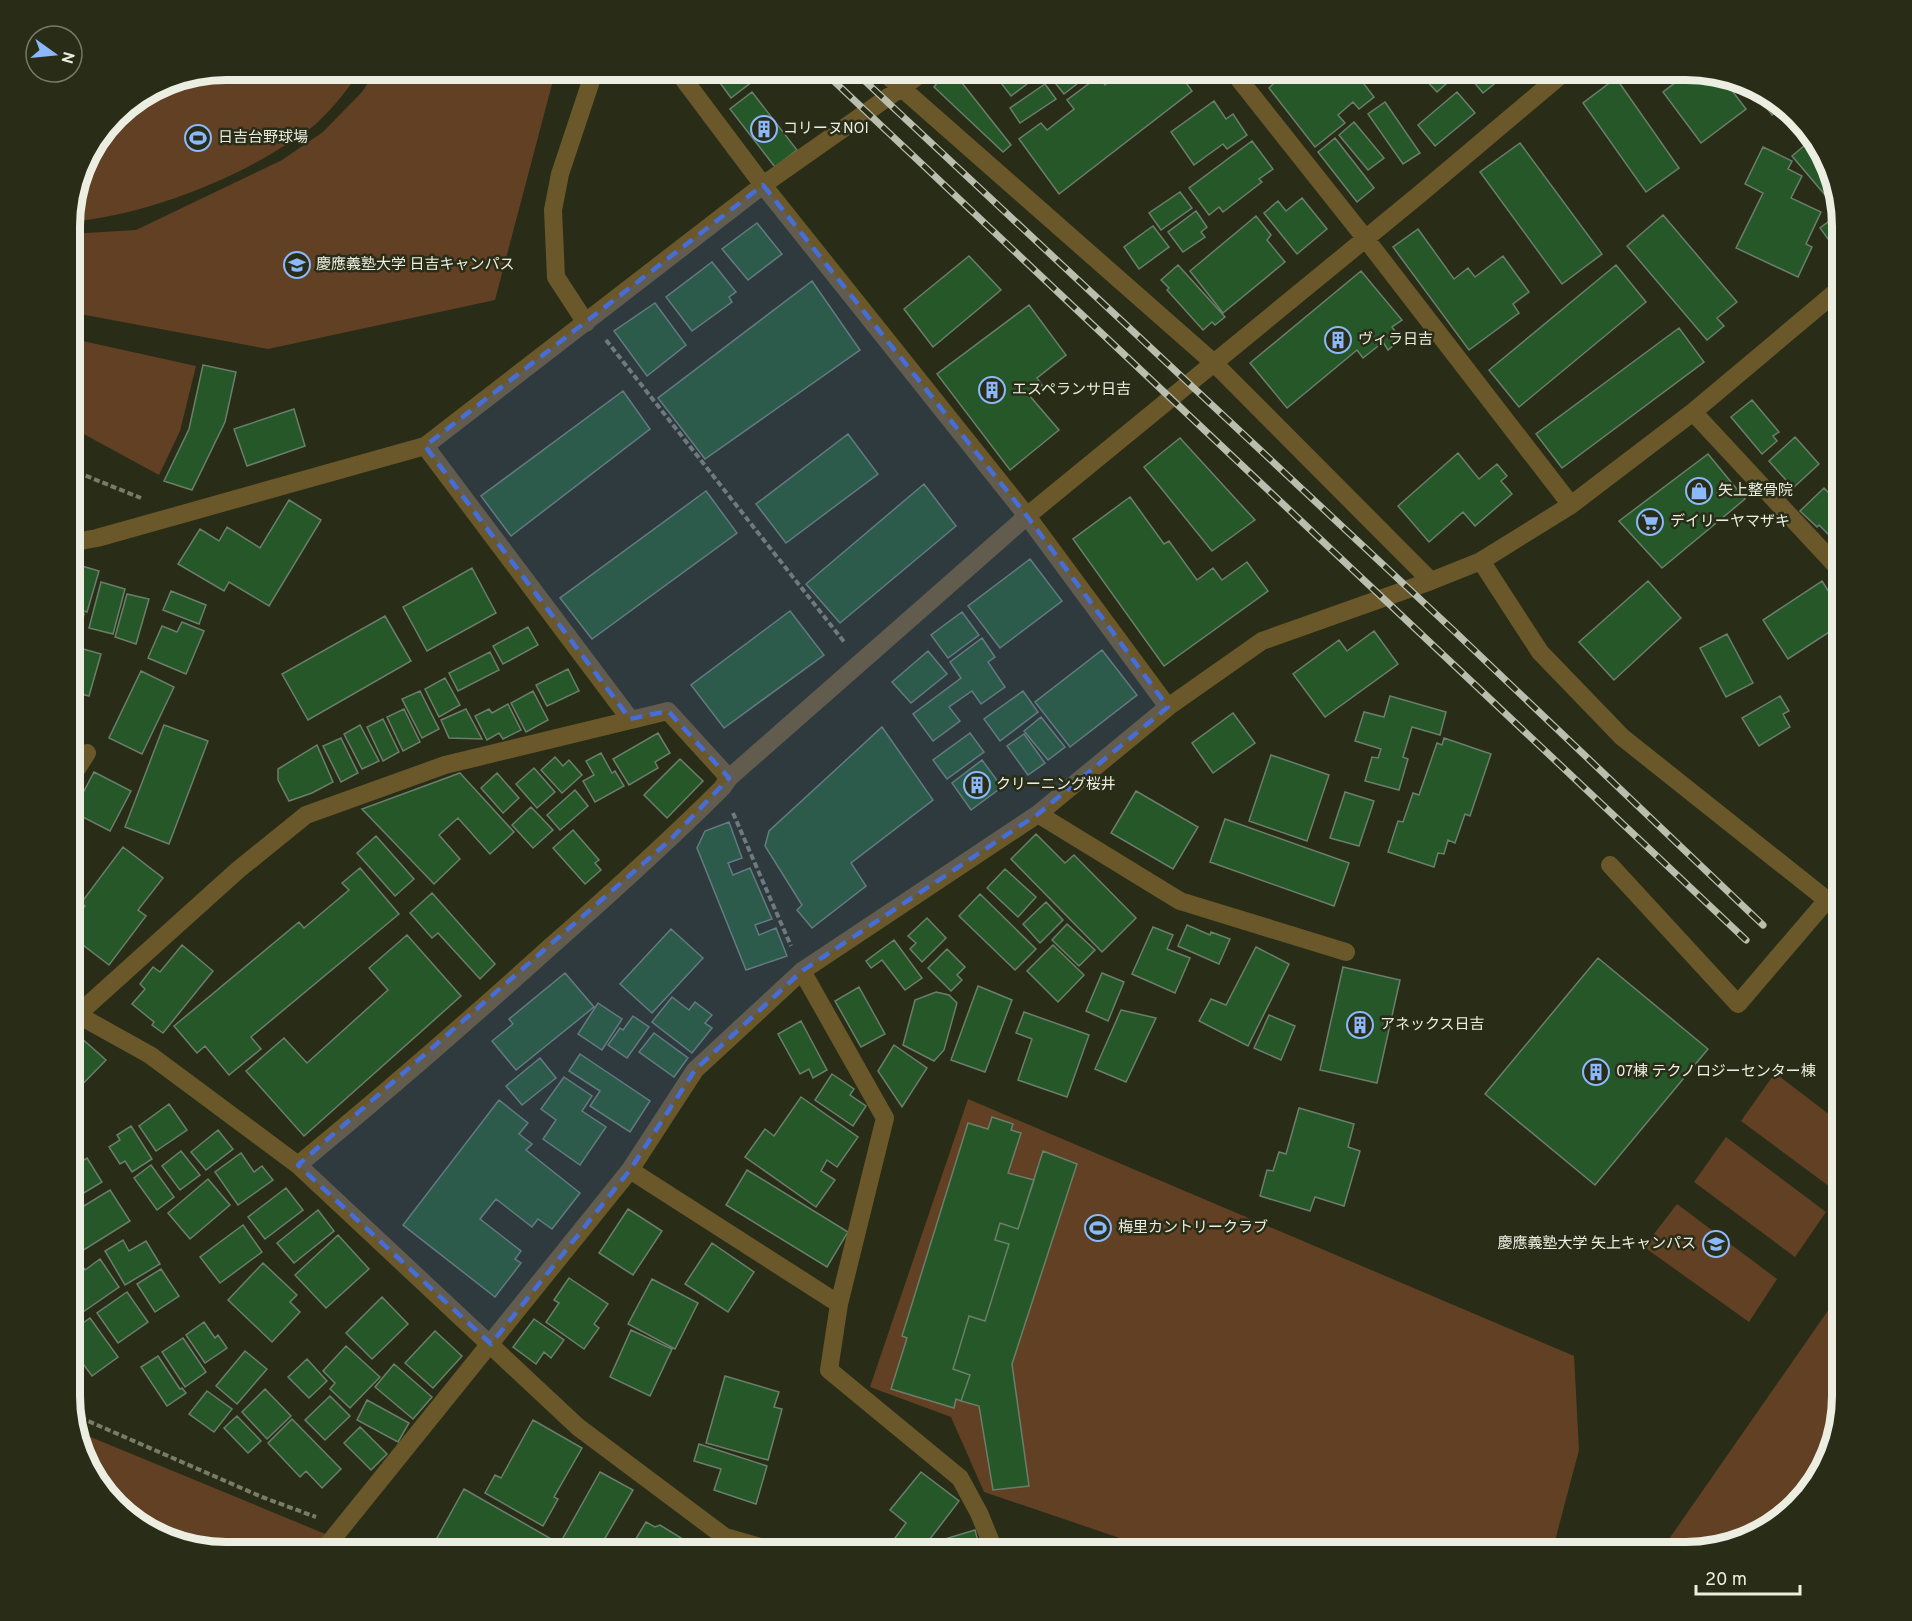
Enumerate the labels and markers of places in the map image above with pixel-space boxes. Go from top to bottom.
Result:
building icon: コリーヌNOI [749,114,779,144]
place label: コリーヌNOI [783,120,869,139]
sports icon: 日吉台野球場 [183,123,213,153]
place label: 日吉台野球場 [218,129,308,148]
school or university icon: 慶應義塾大学 日吉キャンパス [282,250,312,280]
place label: 慶應義塾大学 日吉キャンパス [316,256,515,275]
building icon: ヴィラ日吉 [1323,325,1353,355]
place label: ヴィラ日吉 [1358,331,1433,350]
building icon: エスペランサ日吉 [977,375,1007,405]
place label: エスペランサ日吉 [1012,381,1131,400]
shop icon: 矢上整骨院 [1684,476,1714,506]
place label: 矢上整骨院 [1718,482,1793,501]
supermarket icon: デイリーヤマザキ [1635,507,1665,537]
place label: デイリーヤマザキ [1670,513,1790,532]
building icon: クリーニング桜井 [962,770,992,800]
place label: クリーニング桜井 [996,775,1116,795]
building icon: アネックス日吉 [1345,1010,1375,1040]
place label: アネックス日吉 [1380,1016,1485,1035]
building icon: 07棟 テクノロジーセンター棟 [1581,1057,1611,1087]
place label: 07棟 テクノロジーセンター棟 [1616,1062,1816,1082]
sports icon: 梅里カントリークラブ [1083,1213,1113,1243]
place label: 梅里カントリークラブ [1118,1218,1268,1238]
school or university icon: 慶應義塾大学 矢上キャンパス [1701,1229,1731,1259]
place label: 慶應義塾大学 矢上キャンパス [1497,1235,1696,1254]

